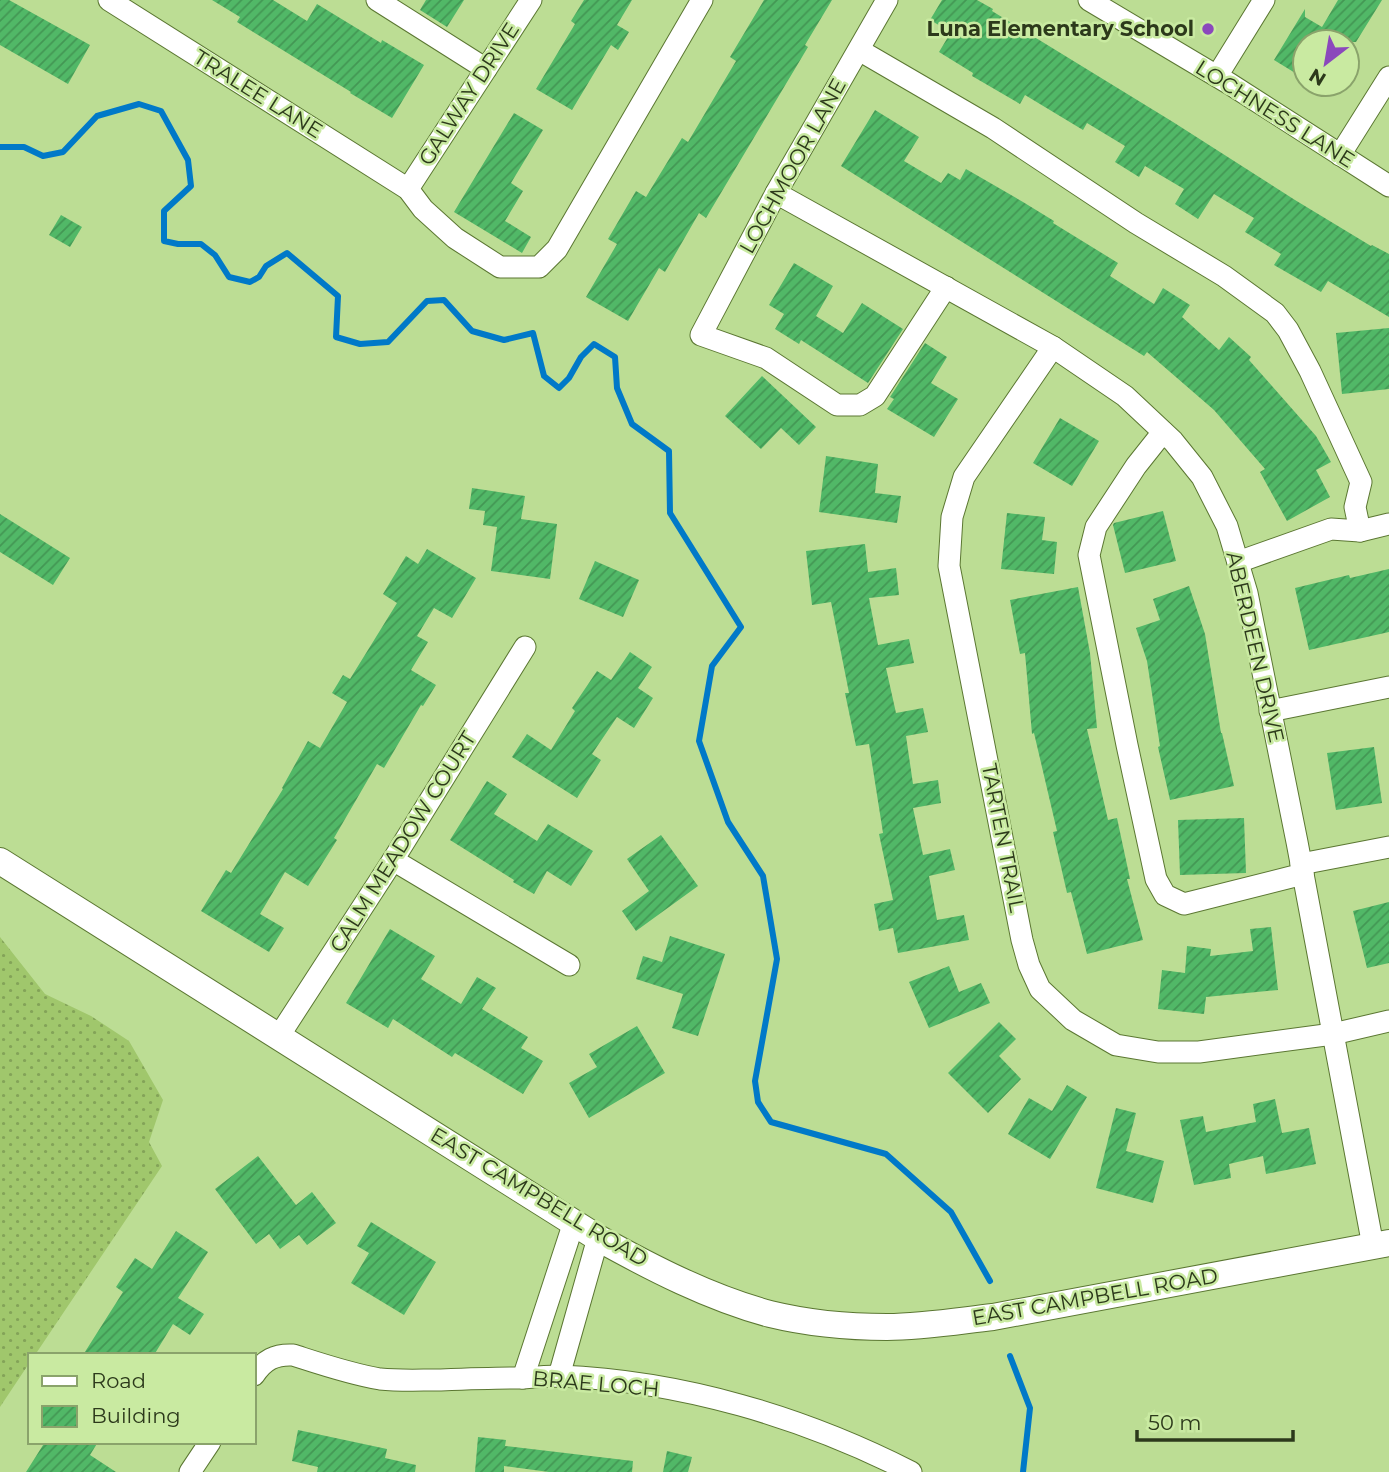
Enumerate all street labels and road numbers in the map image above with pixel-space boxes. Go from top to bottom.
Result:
street label: GALWAY DRIVE [413,18,524,170]
street label: TRALEE LANE [189,44,327,143]
street label: LOCHNESS LANE [1191,55,1359,173]
street label: LOCHMOOR LANE [734,74,851,258]
street label: ABERDEEN DRIVE [1221,549,1290,745]
street label: CALM MEADOW COURT [324,727,481,957]
street label: TARTEN TRAIL [977,761,1030,915]
street label: EAST CAMPBELL ROAD [426,1122,652,1271]
street label: EAST CAMPBELL ROAD [970,1263,1220,1330]
street label: BRAE LOCH [532,1366,661,1402]

